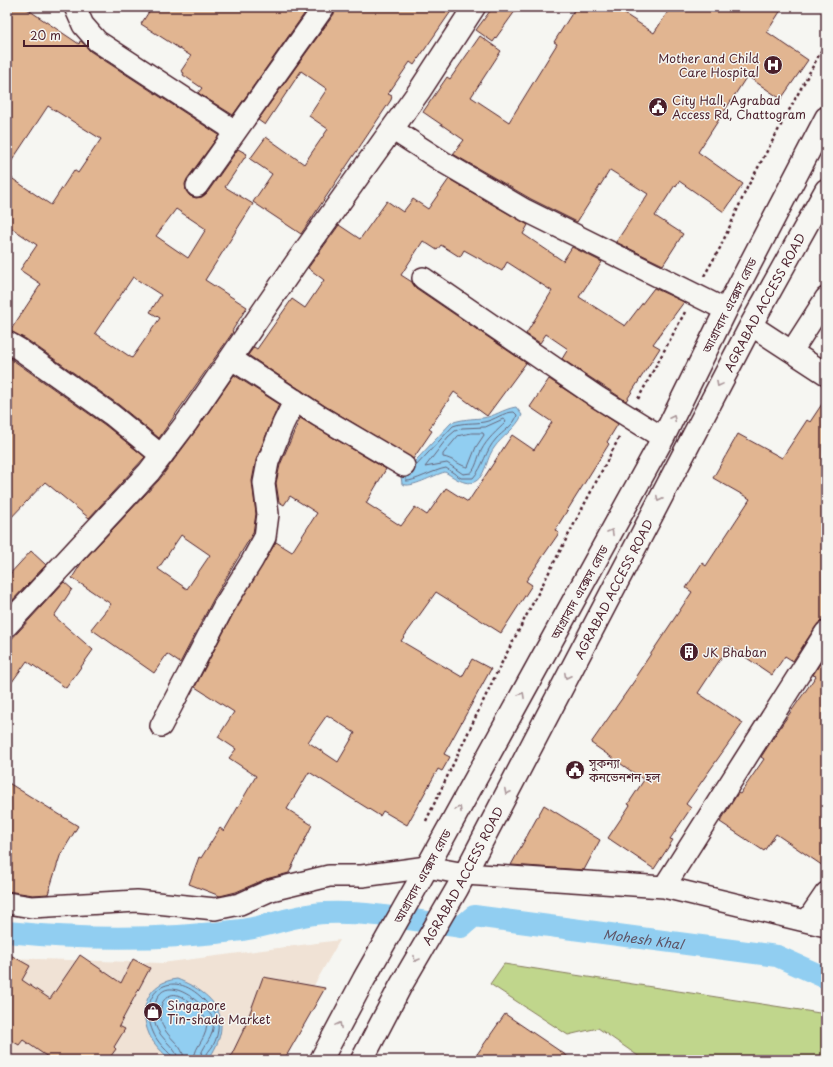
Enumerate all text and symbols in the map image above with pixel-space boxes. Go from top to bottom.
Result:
scale bar [24,22,88,48]
text: 20 m [30,26,61,44]
place label: Mother and Child Care Hospital [658,49,760,81]
hospital icon: Mother and Child Care Hospital [762,54,784,76]
place label: City Hall, Agrabad Access Rd, Chattogram [672,91,806,123]
public building icon: City Hall, Agrabad Access Rd, Chattogram [647,96,669,118]
street label: AGRABAD ACCESS ROAD [719,230,809,375]
street label: আগ্রাবাদ এক্সেস রোড [697,254,761,357]
one-way arrow [717,380,724,387]
one-way arrow [668,415,676,422]
one-way arrow [656,495,663,502]
street label: AGRABAD ACCESS ROAD [569,516,657,662]
one-way arrow [607,529,614,537]
street label: আগ্রাবাদ এক্সেস রোড [545,541,612,643]
building icon: JK Bhaban [678,641,700,663]
place label: JK Bhaban [703,643,767,661]
one-way arrow [564,672,571,680]
one-way arrow [517,692,524,700]
place label: সুকন্যা কনভেনশন হল [588,754,661,786]
public building icon: সুকন্যা কনভেনশন হল [564,759,586,781]
one-way arrow [504,788,512,795]
street label: AGRABAD ACCESS ROAD [417,803,508,948]
one-way arrow [454,806,462,813]
street label: আগ্রাবাদ এক্সেস রোড [388,825,455,927]
water label: Mohesh Khal [602,924,687,953]
one-way arrow [414,955,421,962]
place label: Singapore Tin-shade Market [167,996,270,1028]
shop icon: Singapore Tin-shade Market [142,1001,164,1023]
one-way arrow [335,1022,342,1030]

